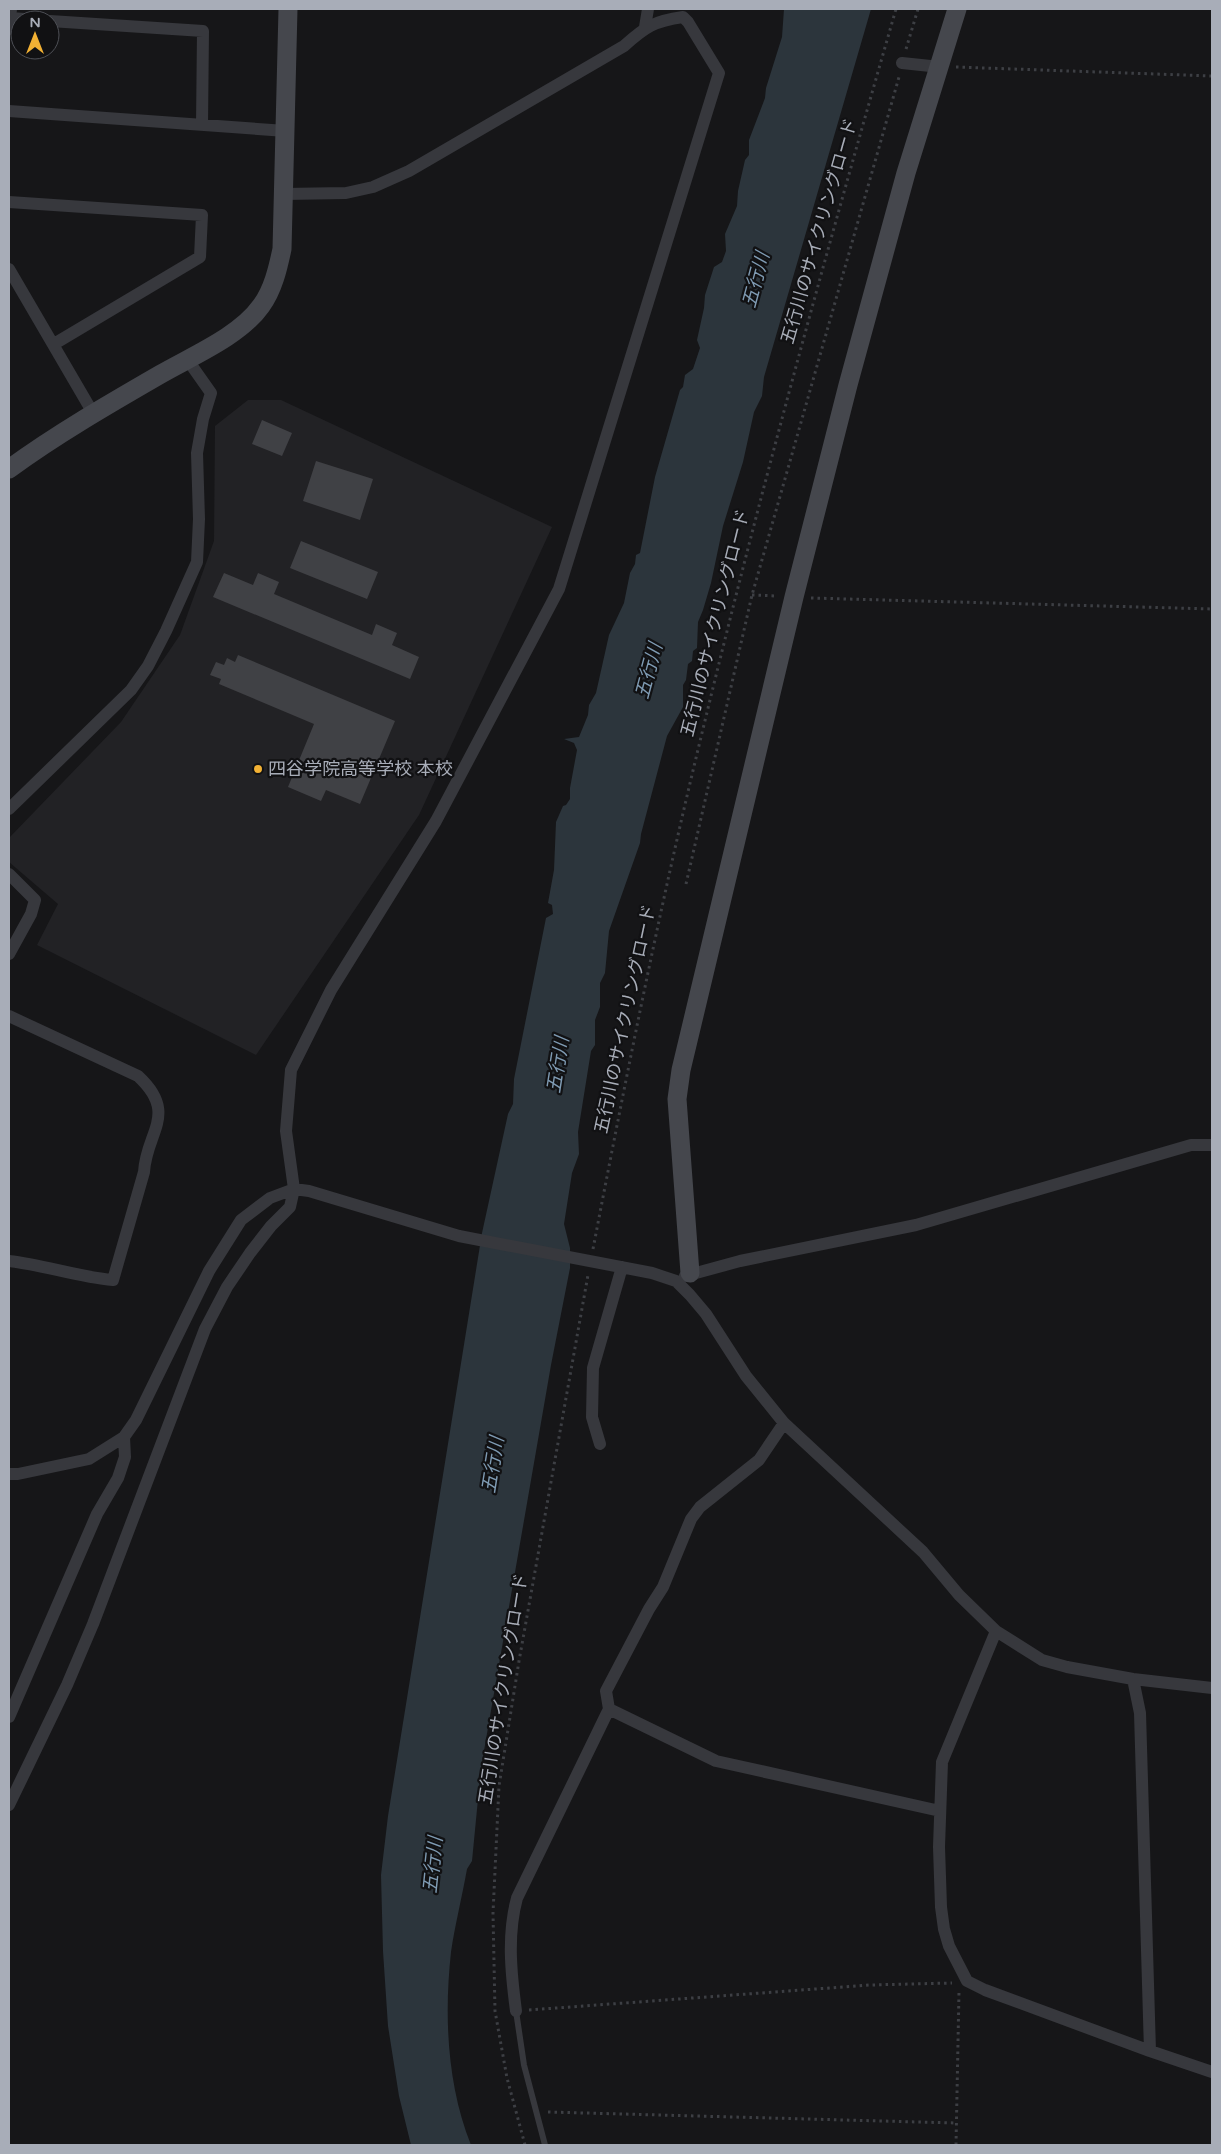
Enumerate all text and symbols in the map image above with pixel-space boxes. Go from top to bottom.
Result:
north arrow [10,10,60,60]
text: N [29,14,41,31]
street label: 五行川のサイクリングロード [776,116,862,346]
water label: 五行川 [738,248,775,310]
street label: 五行川のサイクリングロード [676,507,754,739]
water label: 五行川 [631,639,668,701]
place label: 四谷学院高等学校 本校 [268,758,453,780]
marker: 四谷学院高等学校 本校 [252,763,264,775]
street label: 五行川のサイクリングロード [590,902,660,1136]
water label: 五行川 [543,1033,574,1095]
water label: 五行川 [478,1433,509,1495]
street label: 五行川のサイクリングロード [474,1572,532,1806]
water label: 五行川 [419,1834,447,1895]

